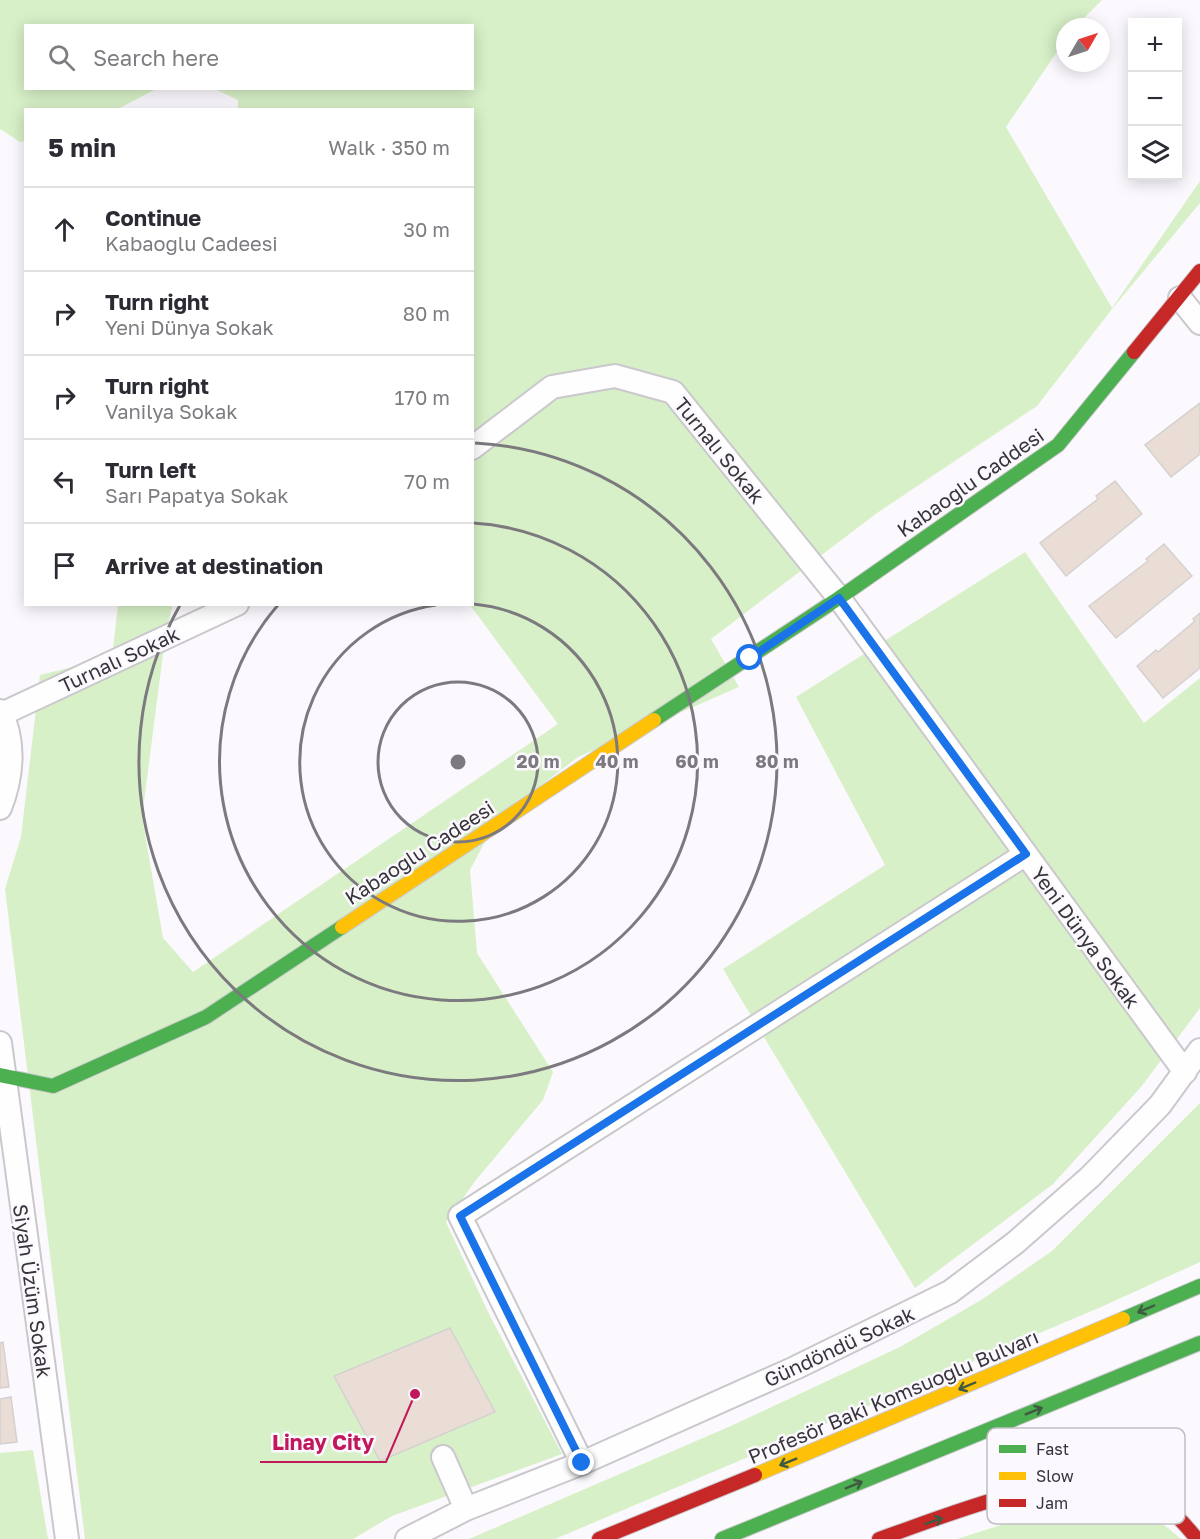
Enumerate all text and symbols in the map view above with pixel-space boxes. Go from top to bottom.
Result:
north arrow [1056,18,1110,72]
map controls [1128,18,1182,180]
button: + [1128,18,1182,72]
search box [24,24,474,90]
icon: search [45,41,78,74]
text: Search here [93,44,219,71]
button: − [1128,72,1182,126]
button: layers [1128,126,1182,180]
text: 5 min [48,132,116,163]
text: Walk · 350 m [328,135,450,159]
text: Continue [105,204,201,231]
icon: ahead [48,213,81,246]
text: 30 m [403,217,450,241]
text: Kabaoğlu Cadeesi [105,231,278,255]
text: Turn right [105,288,209,315]
icon: right [48,297,81,330]
text: 80 m [403,301,450,325]
text: Yeni Dünya Sokak [105,315,274,339]
text: Turn right [105,372,209,399]
icon: right [48,381,81,414]
text: 170 m [395,385,450,409]
street label: Turnalı Sokak [670,392,770,508]
text: Vanilya Sokak [105,399,238,423]
street label: Kabaoğlu Caddesi [892,422,1048,542]
text: Turn left [105,456,196,483]
icon: left [48,465,81,498]
text: 70 m [404,469,450,493]
text: Sarı Papatya Sokak [105,483,289,507]
icon: arrive [48,549,81,582]
text: Arrive at destination [105,552,323,579]
street label: Turnalı Sokak [55,621,183,697]
route start [736,644,762,670]
text: 20 m [517,750,559,772]
text: 40 m [595,750,639,772]
text: 60 m [675,750,719,772]
text: 80 m [755,750,799,772]
centre of rings [448,752,468,772]
street label: Kabaoğlu Cadeesi [340,795,498,909]
street label: Yeni Dünya Sokak [1027,862,1145,1012]
street label: Siyah Üzüm Sokak [9,1202,57,1380]
street label: Gündöndü Sokak [760,1301,918,1391]
one-way arrow [1138,1304,1156,1315]
street label: Profesör Baki Komsuoğlu Bulvarı [744,1324,1042,1468]
one-way arrow [959,1381,977,1392]
one-way arrow [1025,1405,1043,1416]
callout: Linay City [260,1423,386,1462]
legend [987,1428,1185,1524]
text: Linay City [272,1429,374,1455]
text: Fast [1036,1439,1069,1459]
route end [568,1449,594,1475]
one-way arrow [779,1457,797,1468]
text: Slow [1036,1466,1074,1486]
one-way arrow [844,1479,863,1490]
text: Jam [1036,1493,1068,1513]
one-way arrow [924,1514,943,1525]

